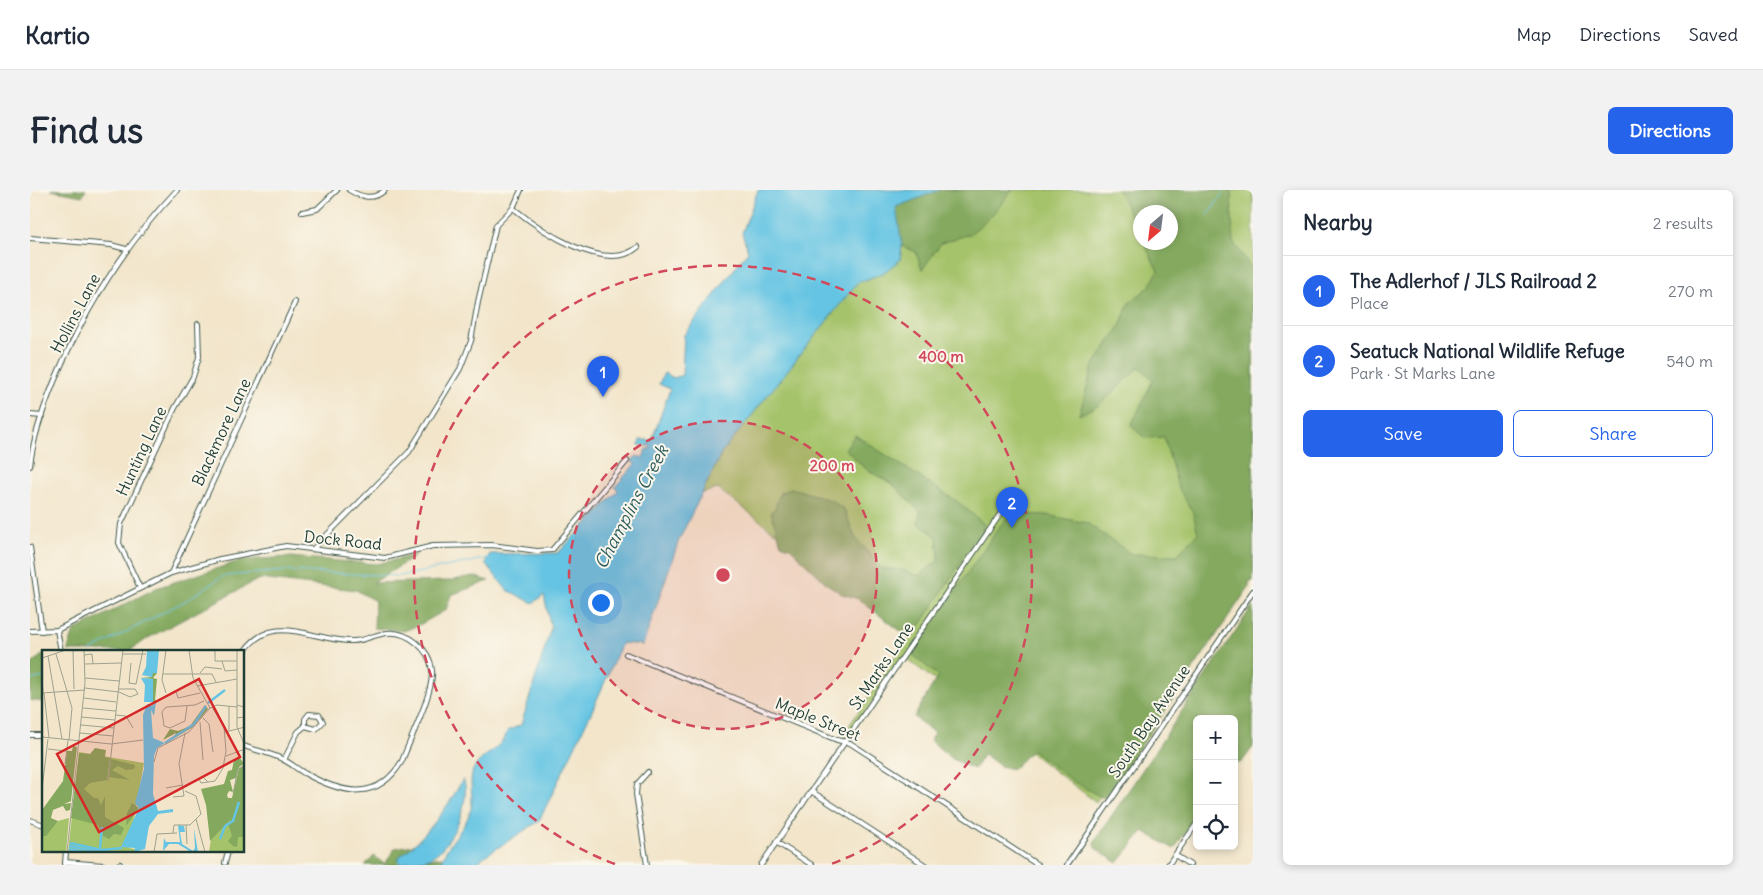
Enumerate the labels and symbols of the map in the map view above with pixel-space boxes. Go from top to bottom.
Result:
north arrow [1133,205,1178,250]
street label: Hollins Lane [46,270,104,356]
text: 400 m [918,347,964,366]
pin: 1 [587,356,619,397]
street label: Blackmore Lane [187,375,255,489]
street label: Hunting Lane [112,403,170,499]
water label: Champlins Creek [589,440,674,573]
text: 200 m [810,456,854,475]
pin: 2 [996,487,1028,528]
street label: Dock Road [303,526,383,554]
centre of rings [714,566,732,584]
your location [588,590,614,616]
street label: St Marks Lane [844,618,918,714]
inset map [42,650,245,852]
street label: South Bay Avenue [1104,661,1194,781]
street label: Maple Street [773,693,864,745]

